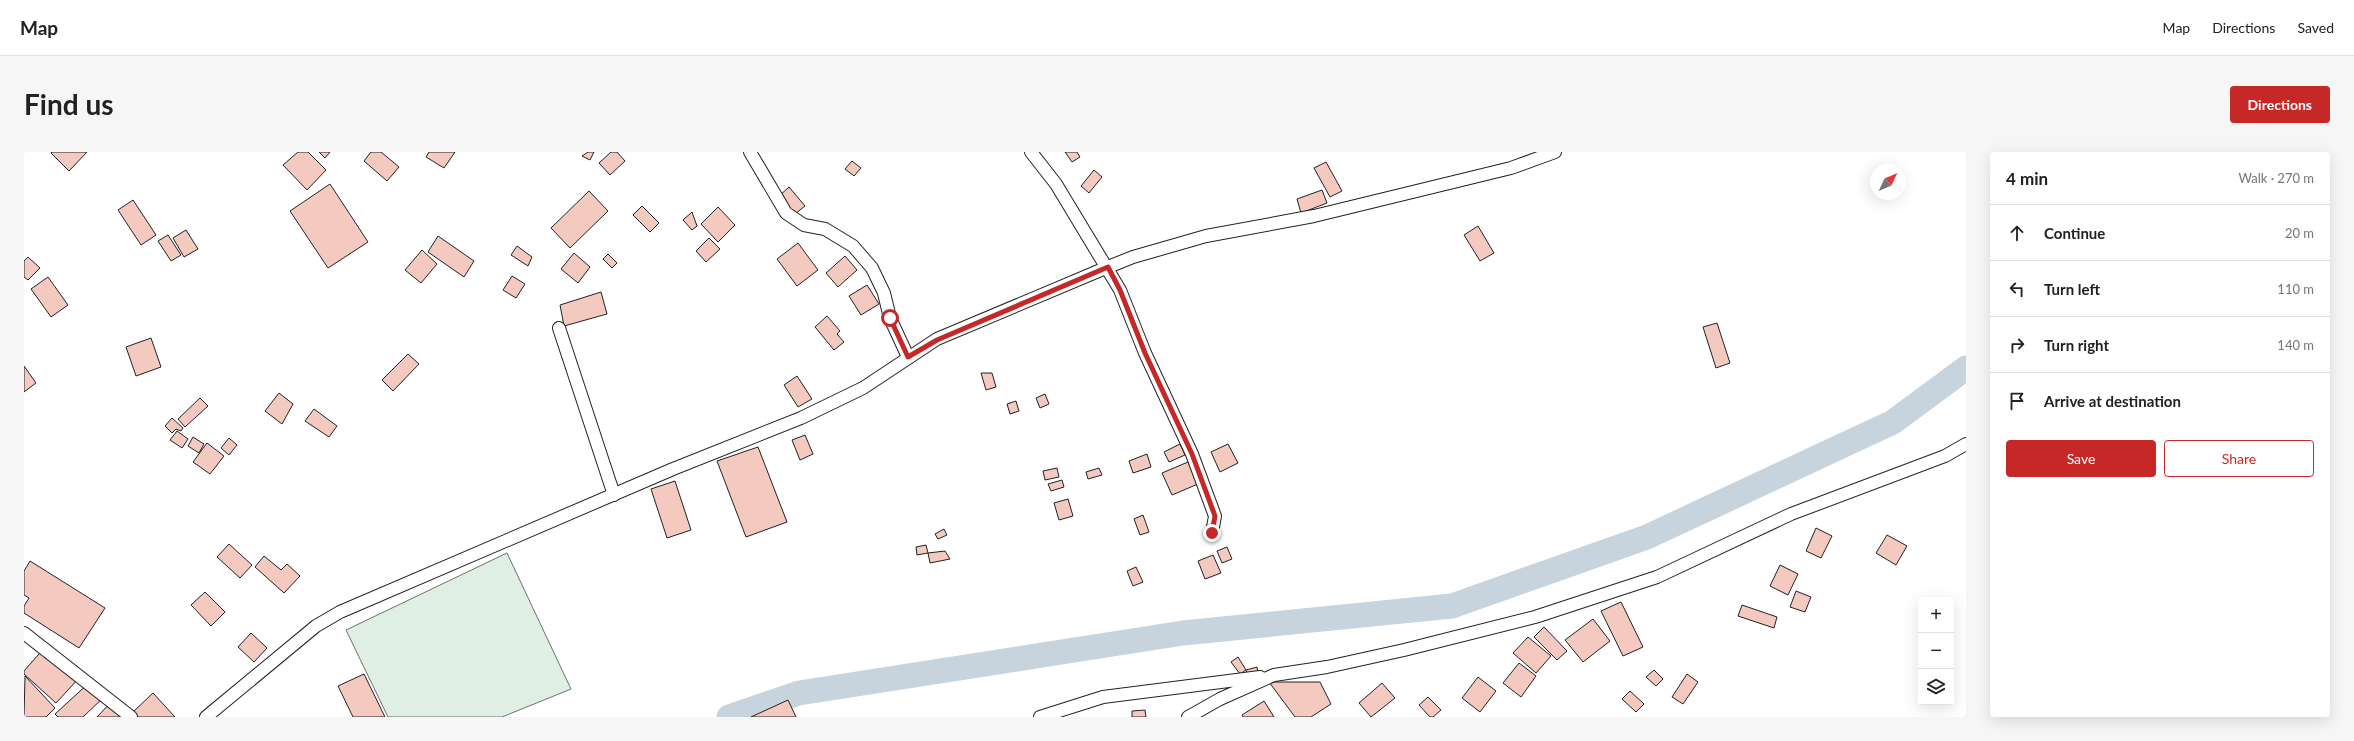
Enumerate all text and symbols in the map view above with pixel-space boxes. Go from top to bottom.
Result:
text: Map [20,16,58,39]
text: Map [2163,19,2190,36]
text: Directions [2212,19,2275,36]
text: Saved [2297,19,2334,36]
button: Directions [2230,86,2330,123]
text: Find us [24,87,114,121]
north arrow [1870,164,1906,200]
text: 4 min [2006,168,2048,189]
text: Walk · 270 m [2238,170,2314,186]
icon: ahead [2006,222,2028,244]
text: Continue [2044,224,2105,242]
text: 20 m [2285,225,2314,241]
icon: left [2006,278,2028,300]
text: Turn left [2044,280,2100,298]
text: 110 m [2277,281,2314,297]
route start [881,309,899,327]
icon: right [2006,334,2028,356]
text: Turn right [2044,336,2109,354]
text: 140 m [2277,337,2314,353]
icon: arrive [2006,390,2028,412]
text: Arrive at destination [2044,392,2181,410]
button: Save [2006,440,2156,477]
button: Share [2164,440,2314,477]
route end [1203,524,1221,542]
map controls [1918,597,1954,705]
button: + [1918,597,1954,633]
button: − [1918,633,1954,669]
button: layers [1918,669,1954,705]

